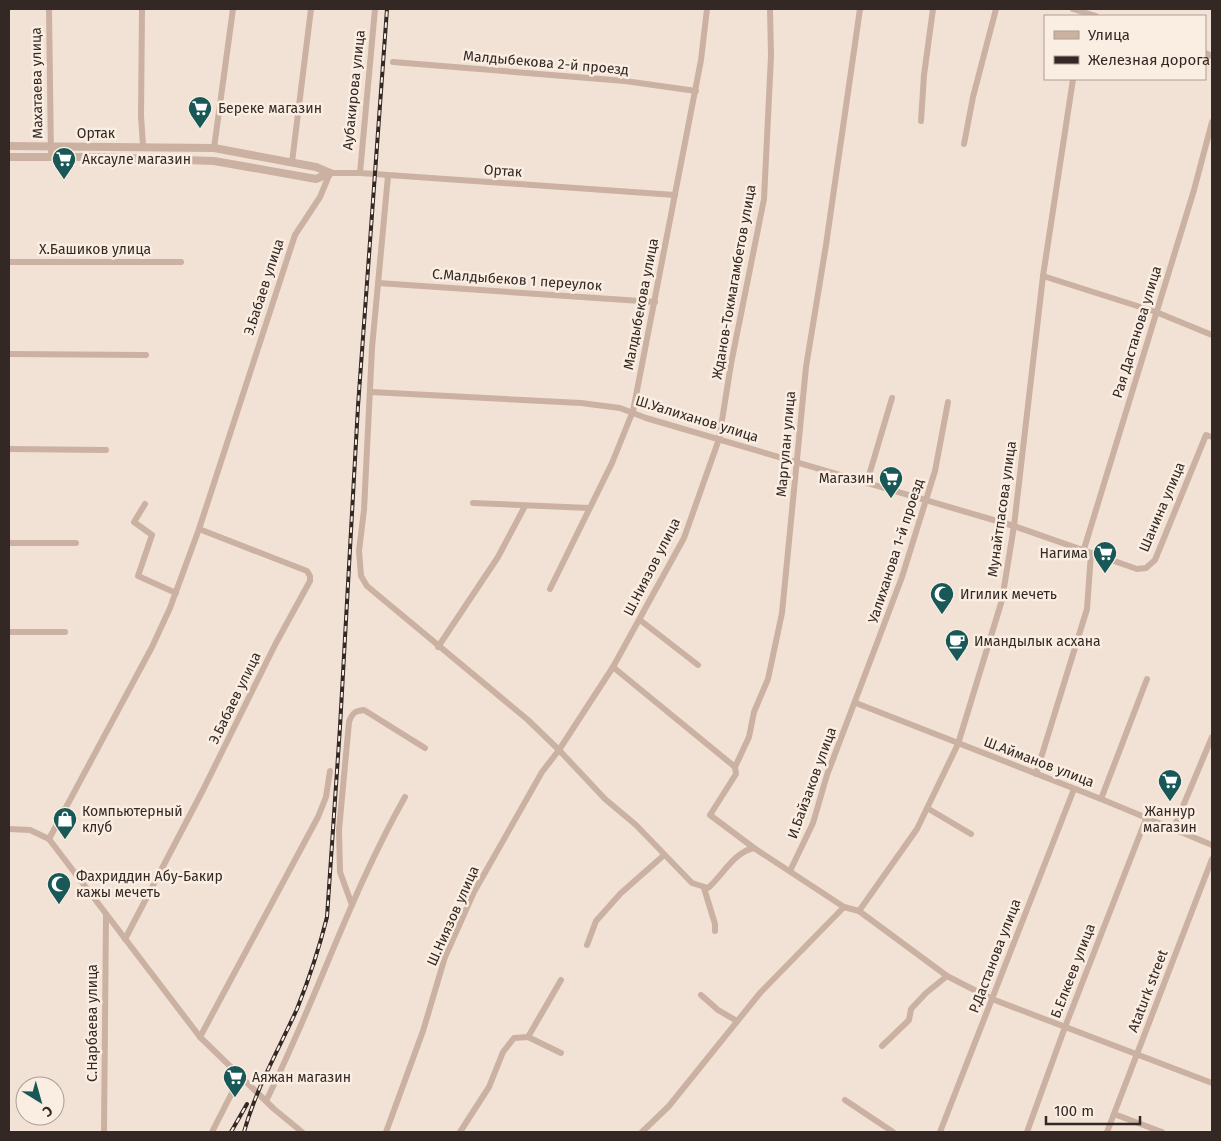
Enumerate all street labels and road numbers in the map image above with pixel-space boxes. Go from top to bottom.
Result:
street label: Махатаева улица [28,27,46,139]
street label: Аубакирова улица [339,29,369,151]
street label: Малдыбекова 2-й проезд [462,47,630,79]
street label: Ортак [77,125,116,142]
street label: Ортак [483,161,523,181]
street label: Жданов-Токмагамбетов улица [708,183,760,381]
street label: Э.Бабаев улица [240,237,288,337]
street label: Малдыбекова улица [620,237,662,371]
street label: Х.Башиков улица [39,241,151,258]
street label: Рая Дастанова улица [1109,264,1165,400]
street label: С.Малдыбеков 1 переулок [431,266,603,294]
street label: Маргулан улица [773,390,799,498]
street label: Ш.Уалиханов улица [633,392,761,446]
street label: Мунайтпасова улица [984,440,1020,578]
street label: Шанина улица [1135,460,1189,554]
street label: Уалиханова 1-й проезд [865,476,927,625]
street label: Ш.Ниязов улица [620,515,684,619]
street label: Э.Бабаев улица [205,649,265,747]
street label: И.Байзаков улица [784,725,840,841]
street label: Ш.Айманов улица [981,733,1097,791]
street label: Ш.Ниязов улица [423,863,483,969]
street label: Р.Дастанова улица [965,897,1025,1015]
street label: Б.Елкеев улица [1047,921,1099,1021]
street label: Ataturk street [1124,946,1172,1035]
street label: С.Нарбаева улица [84,964,101,1082]

